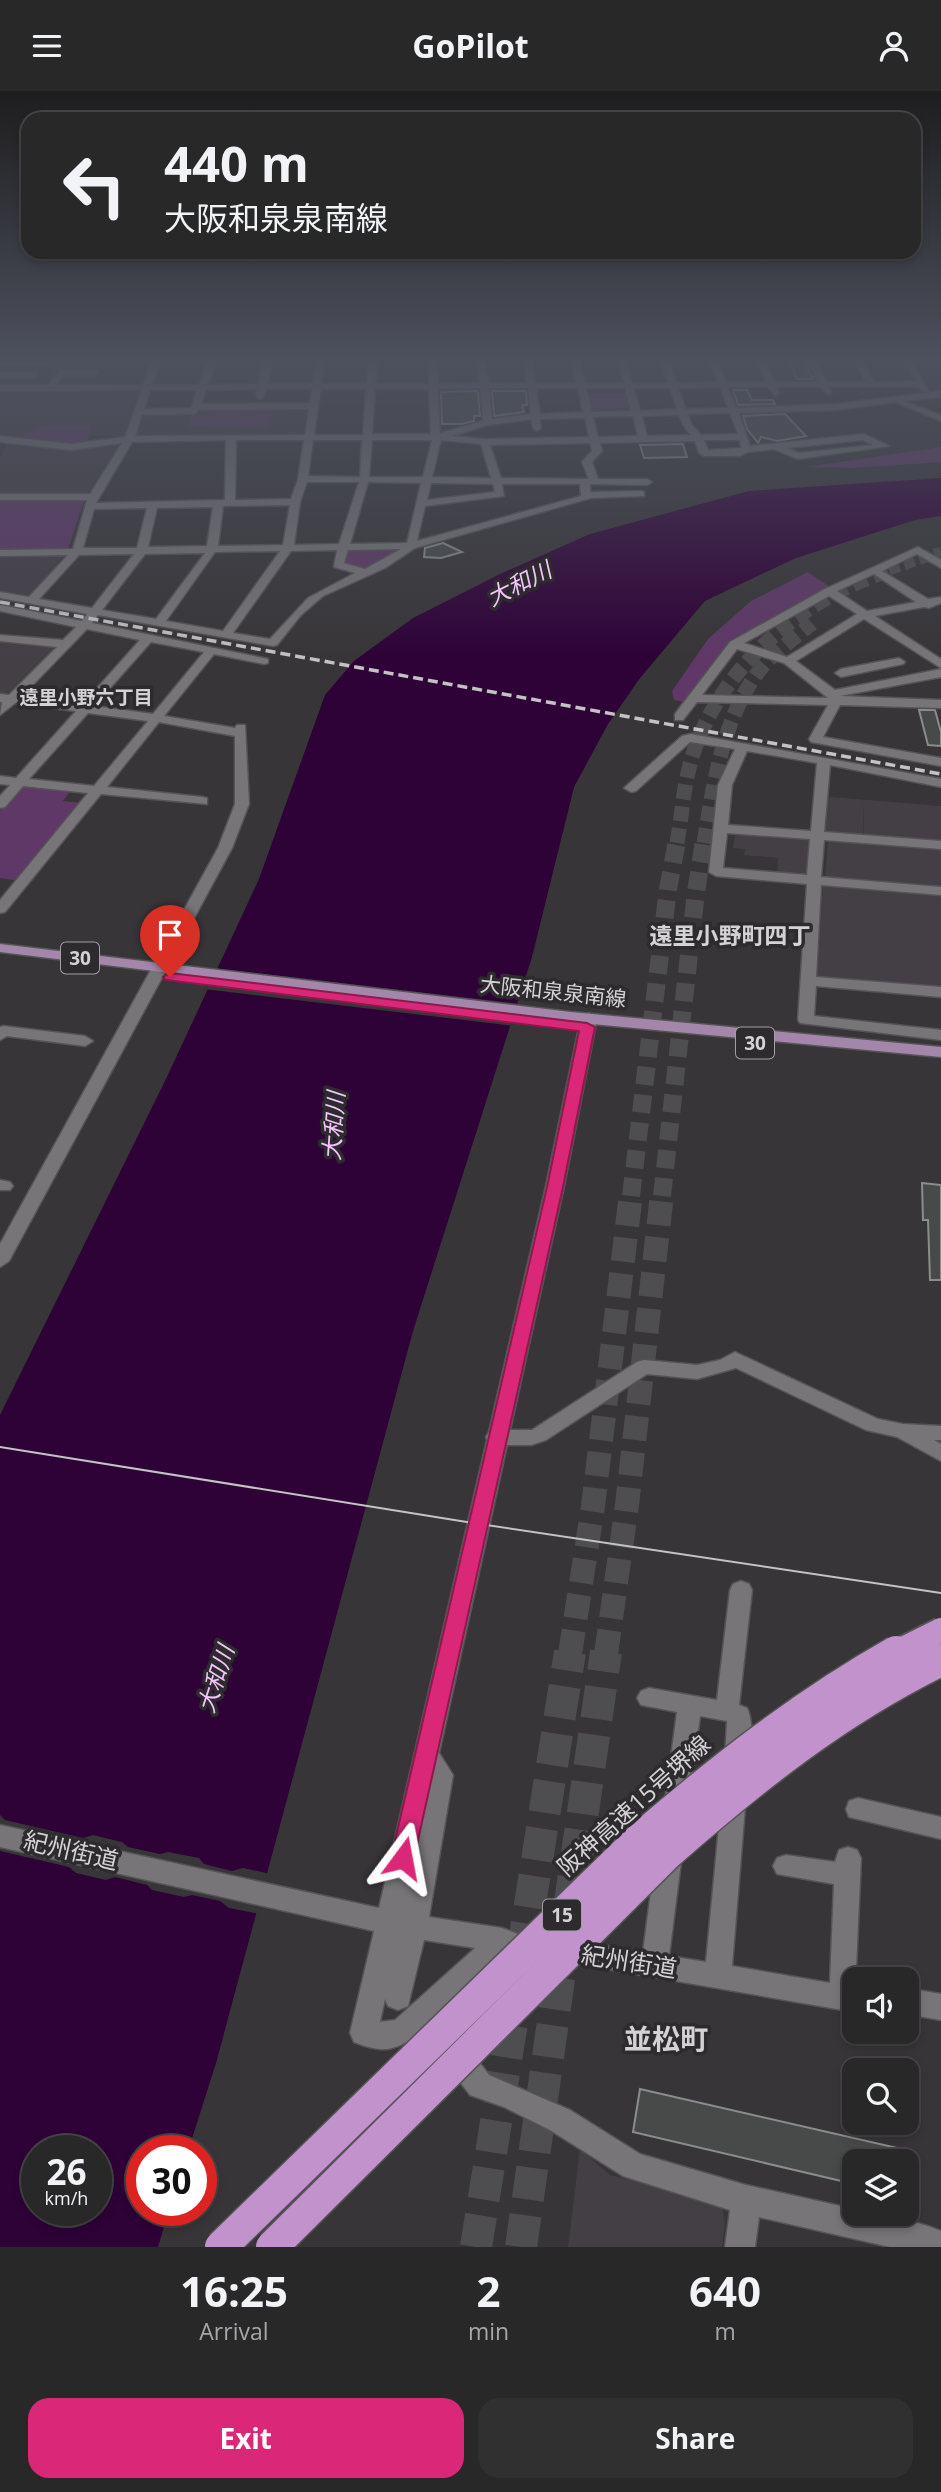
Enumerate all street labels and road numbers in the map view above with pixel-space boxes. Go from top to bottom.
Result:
road number: 30 [61,943,99,973]
street label: 大阪和泉泉南線 [479,969,628,1013]
road number: 30 [736,1027,774,1059]
street label: 阪神高速15号堺線 [549,1727,717,1883]
street label: 紀州街道 [21,1823,122,1876]
road number: 15 [543,1899,581,1931]
street label: 紀州街道 [579,1937,679,1984]

